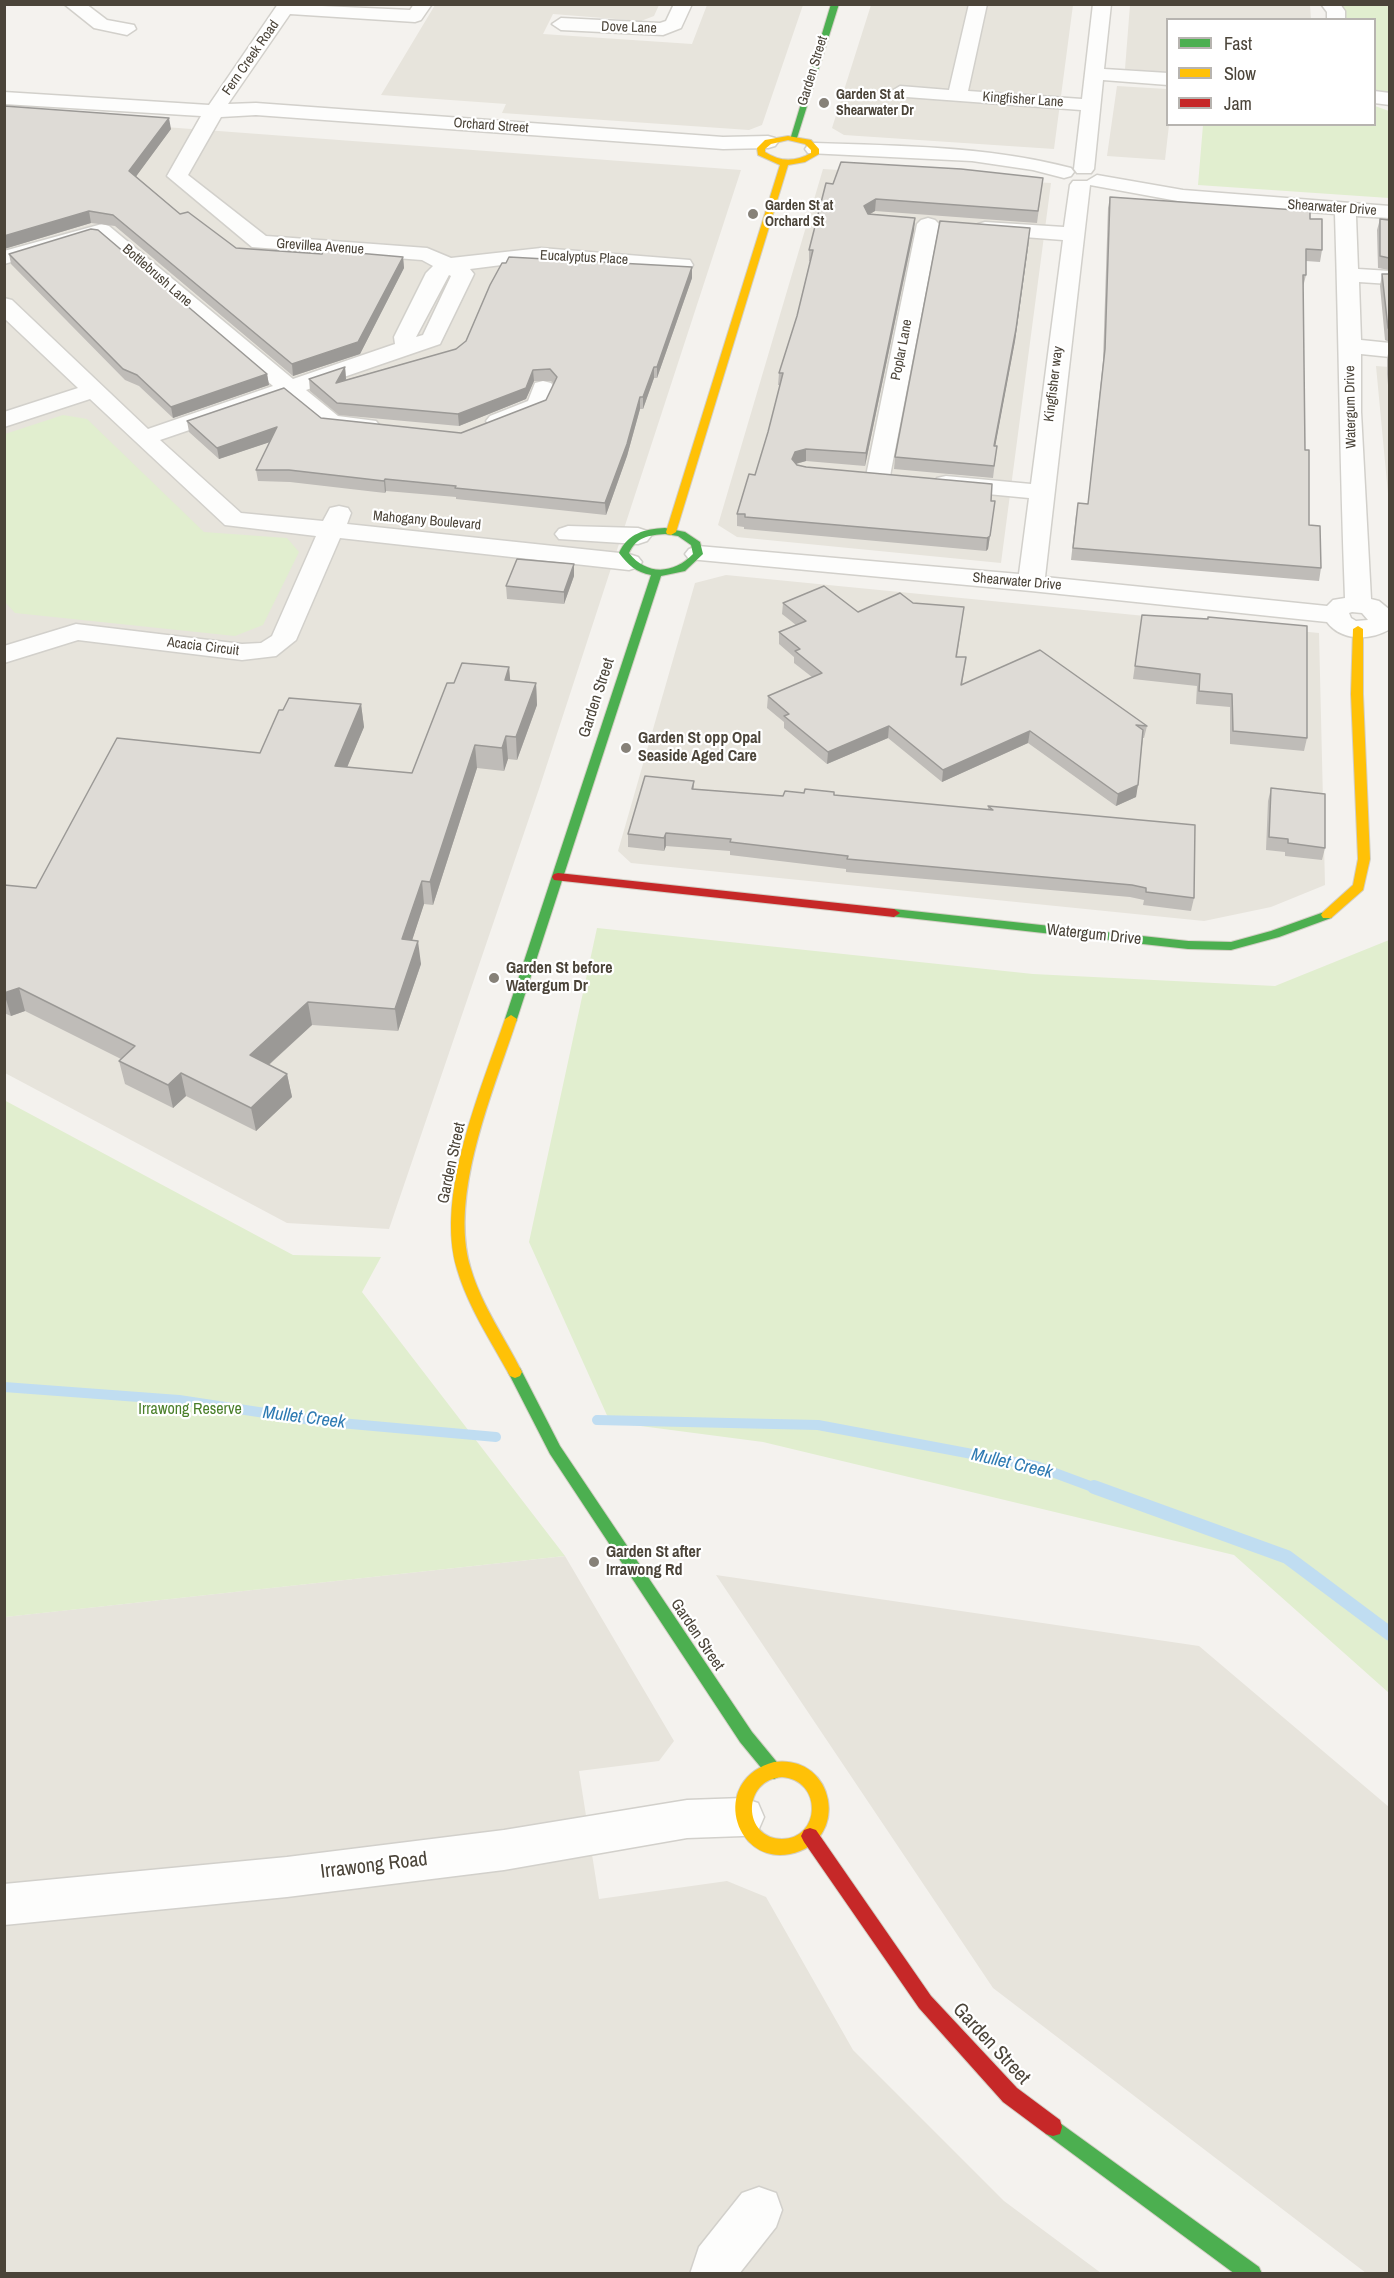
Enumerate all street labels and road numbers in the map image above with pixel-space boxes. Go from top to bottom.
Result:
street label: Fern Creek Road [219,17,283,99]
street label: Dove Lane [601,19,657,37]
street label: Garden Street [794,34,832,108]
street label: Kingfisher Lane [982,89,1064,111]
street label: Orchard Street [453,115,529,137]
street label: Shearwater Drive [1287,197,1377,219]
street label: Grevillea Avenue [276,236,364,258]
street label: Bottlebrush Lane [119,241,195,311]
street label: Eucalyptus Place [540,247,628,269]
street label: Poplar Lane [888,318,916,382]
street label: Kingfisher way [1041,345,1067,423]
street label: Watergum Drive [1342,365,1360,449]
street label: Mahogany Boulevard [372,508,482,534]
street label: Shearwater Drive [972,570,1062,594]
street label: Acacia Circuit [166,634,240,660]
street label: Garden Street [575,656,619,740]
street label: Watergum Drive [1046,920,1142,950]
street label: Garden Street [434,1121,470,1205]
street label: Garden Street [666,1595,728,1675]
street label: Irrawong Road [319,1848,429,1884]
street label: Garden Street [947,1998,1035,2090]

